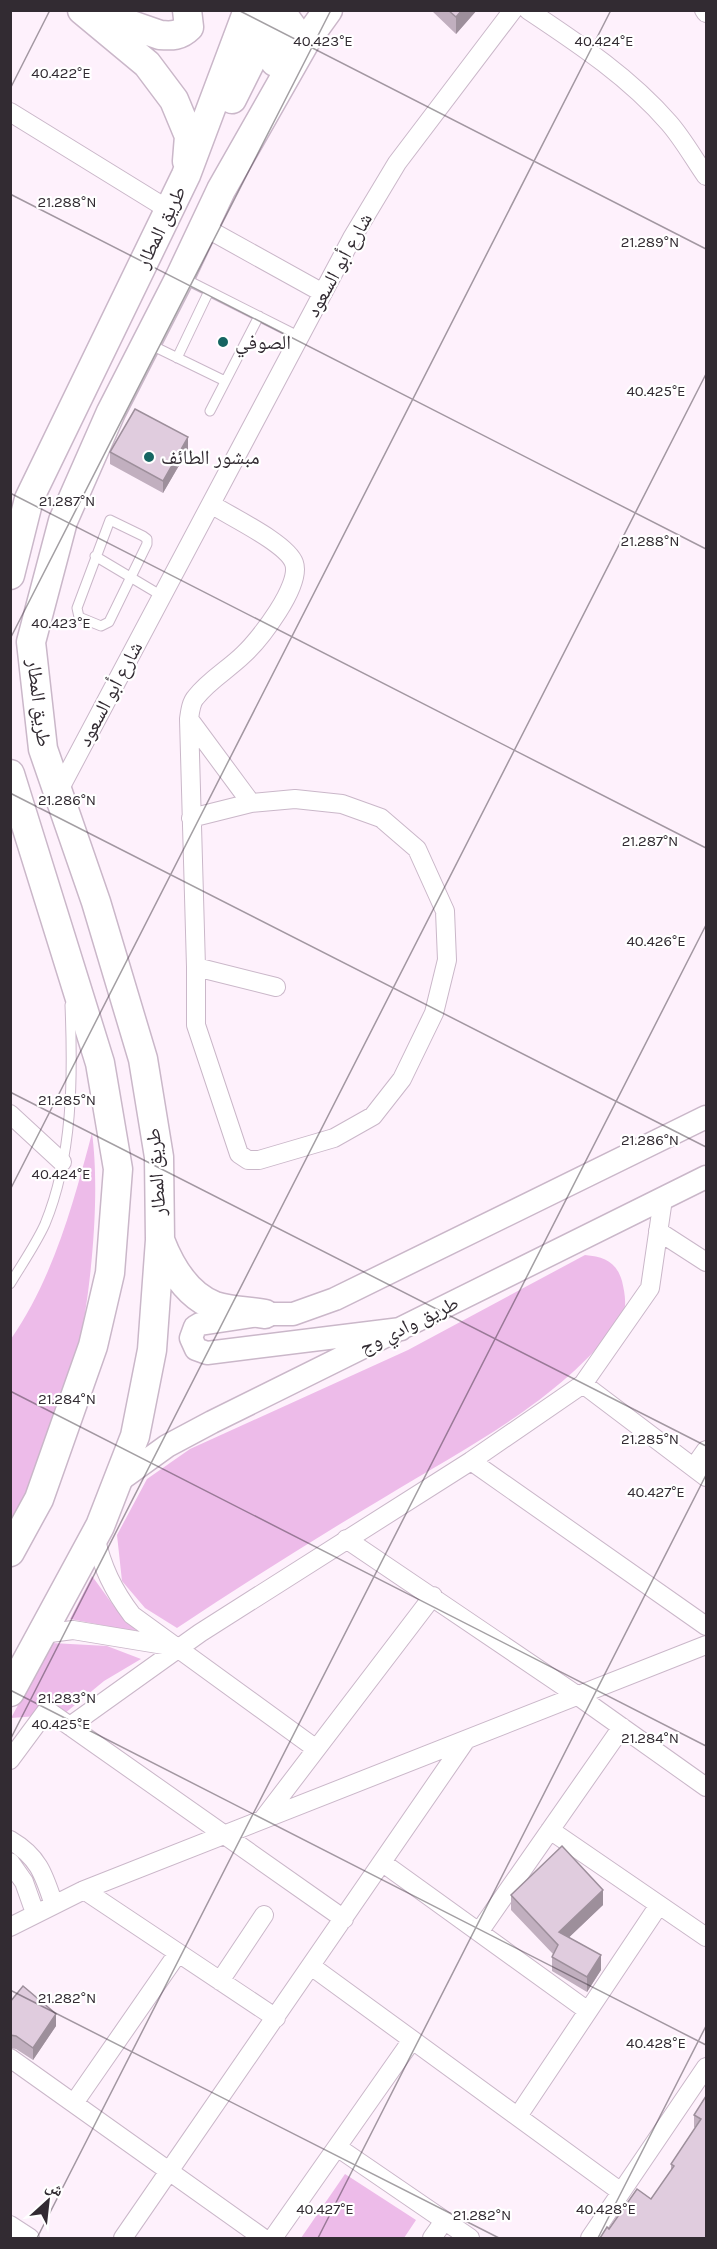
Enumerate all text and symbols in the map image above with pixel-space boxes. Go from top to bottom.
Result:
text: 40.423°E [293,32,353,50]
text: 40.424°E [575,32,633,50]
text: 40.422°E [31,64,91,82]
street label: طريق المطار [131,182,191,273]
text: 21.288°N [38,193,96,211]
street label: شارع أبو السعود [300,209,378,321]
text: 21.289°N [621,233,679,251]
place label: الصوفي [235,331,291,358]
marker: الصوفي [216,335,230,349]
text: 40.425°E [626,382,686,400]
place label: مبشور الطائف [161,446,260,469]
marker: مبشور الطائف [142,450,156,464]
text: 21.287°N [39,492,95,510]
text: 21.288°N [621,532,679,550]
text: 40.423°E [31,614,91,632]
street label: شارع أبو السعود [72,637,148,751]
street label: طريق المطار [22,657,56,748]
text: 21.286°N [38,791,96,809]
text: 21.287°N [622,832,678,850]
text: 40.426°E [626,932,686,950]
text: 21.285°N [38,1091,96,1109]
street label: طريق المطار [141,1127,171,1218]
text: 21.286°N [621,1131,679,1149]
text: 40.424°E [32,1165,90,1183]
street label: طريق وادي وج [356,1291,464,1363]
text: 21.284°N [38,1390,96,1408]
text: 21.285°N [621,1430,679,1448]
text: 40.427°E [627,1483,685,1501]
text: 21.283°N [38,1689,96,1707]
text: 40.425°E [31,1715,91,1733]
text: 21.284°N [621,1729,679,1747]
text: 21.282°N [38,1989,96,2007]
text: 40.428°E [626,2034,686,2052]
north arrow [18,2171,78,2231]
text: ش [43,2176,66,2200]
text: 40.427°E [296,2200,354,2218]
text: 40.428°E [576,2200,636,2218]
text: 21.282°N [453,2206,511,2224]

